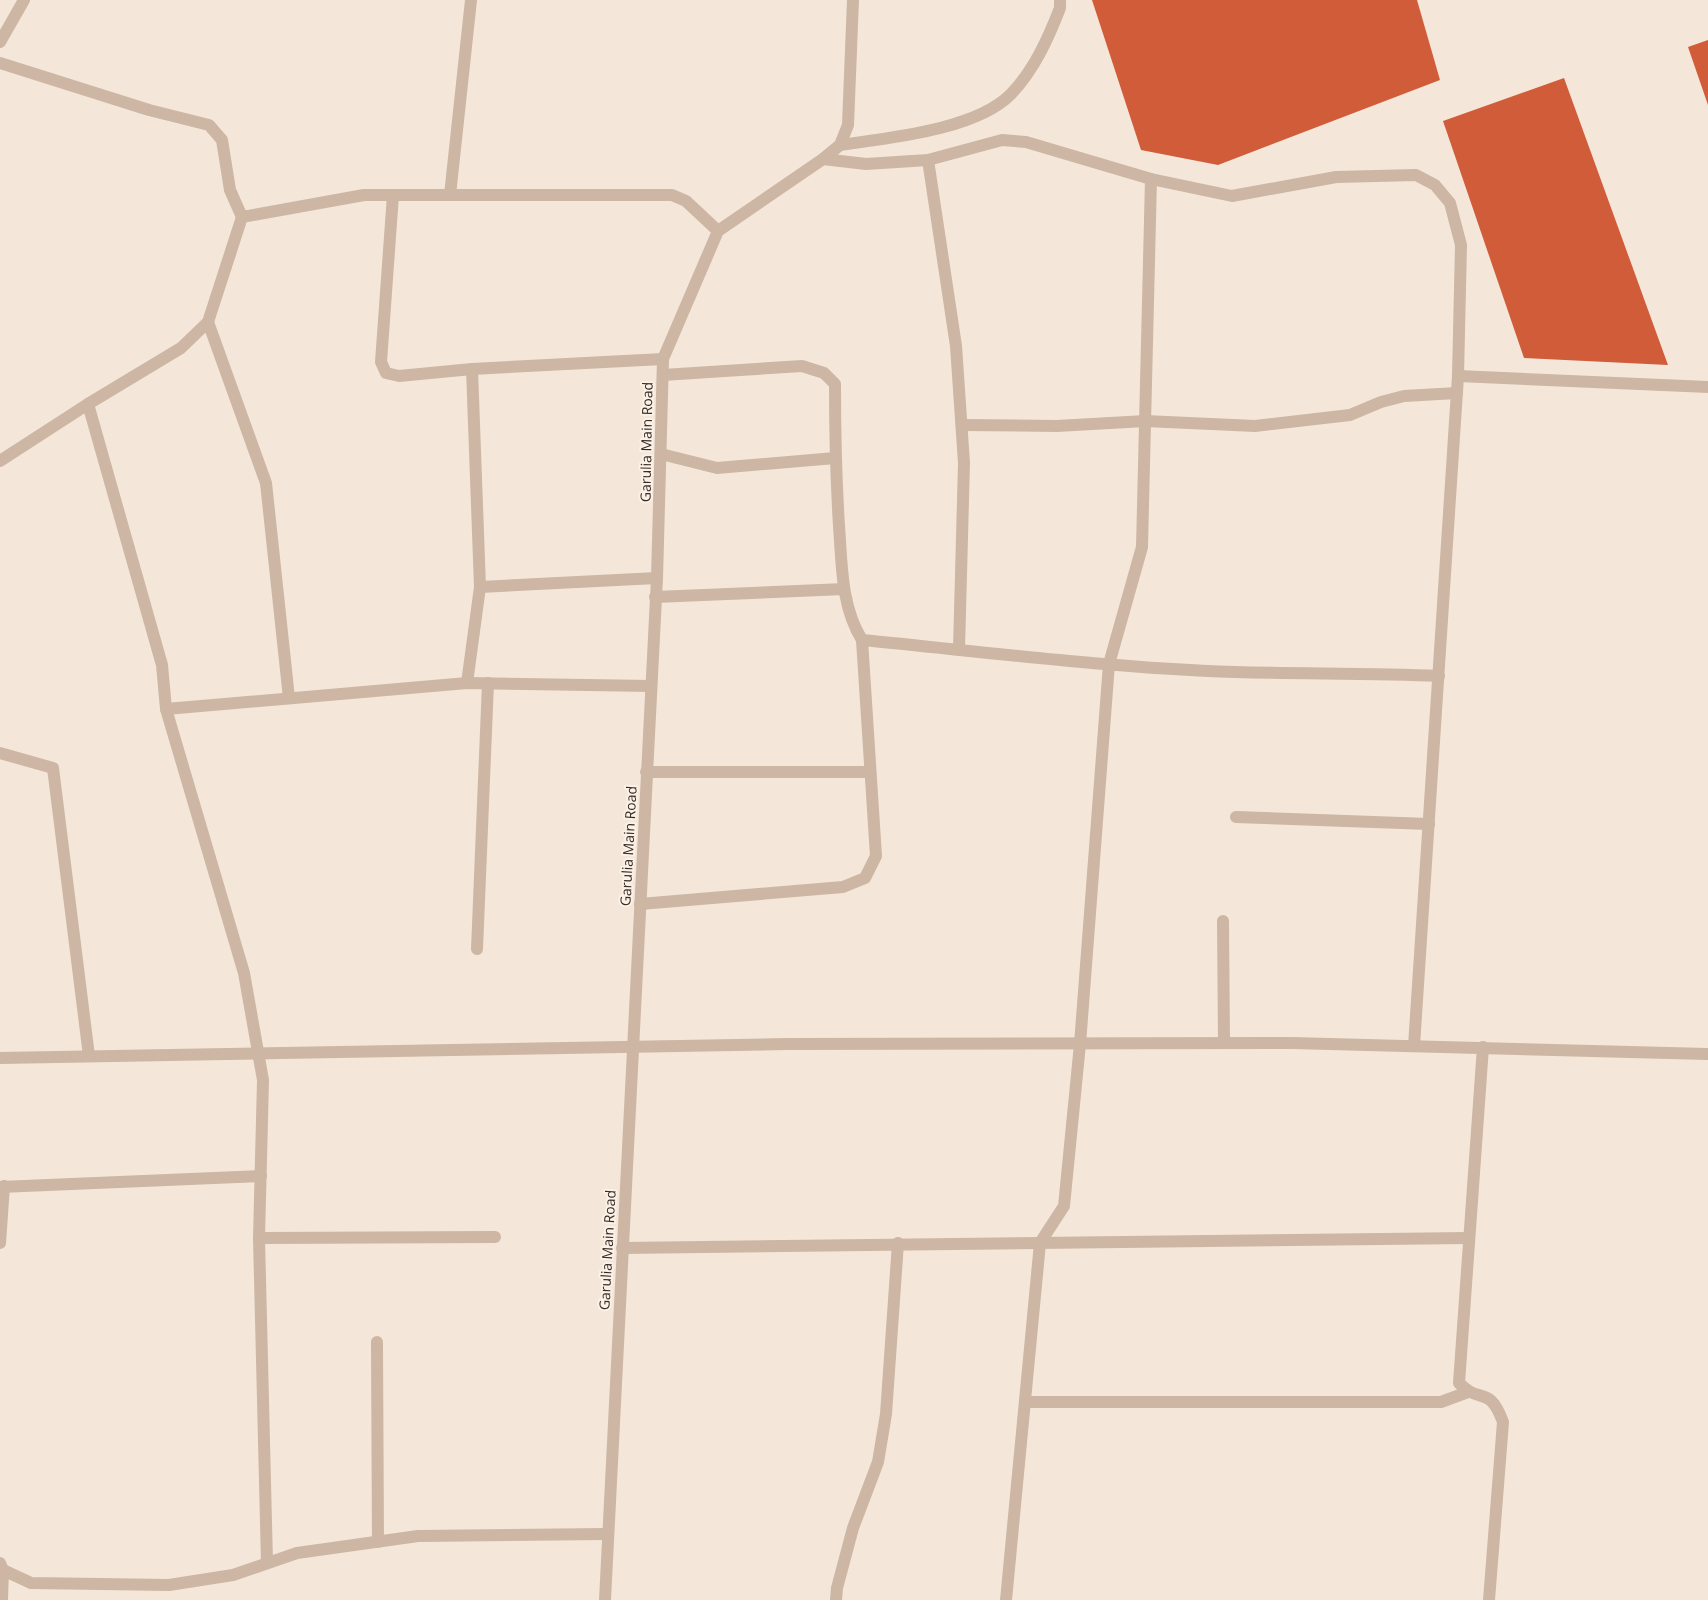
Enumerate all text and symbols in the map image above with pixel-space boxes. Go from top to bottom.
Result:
street label: Garulia Main Road [635,382,657,502]
street label: Garulia Main Road [615,785,641,907]
street label: Garulia Main Road [594,1189,620,1311]

